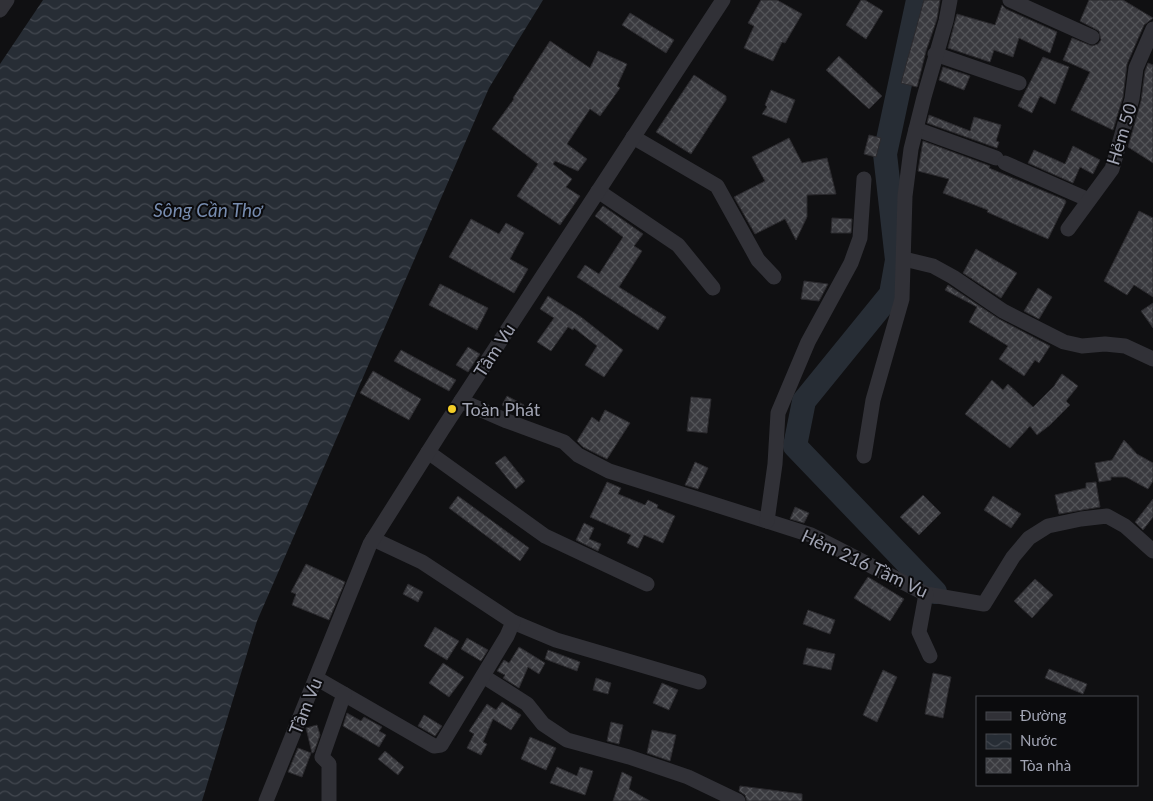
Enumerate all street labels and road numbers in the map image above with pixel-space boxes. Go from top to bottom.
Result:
street label: Hẻm 50 [1101,101,1141,167]
street label: Tầm Vu [469,319,519,381]
street label: Hẻm 216 Tầm Vu [798,524,932,602]
street label: Tầm Vu [284,674,326,738]

